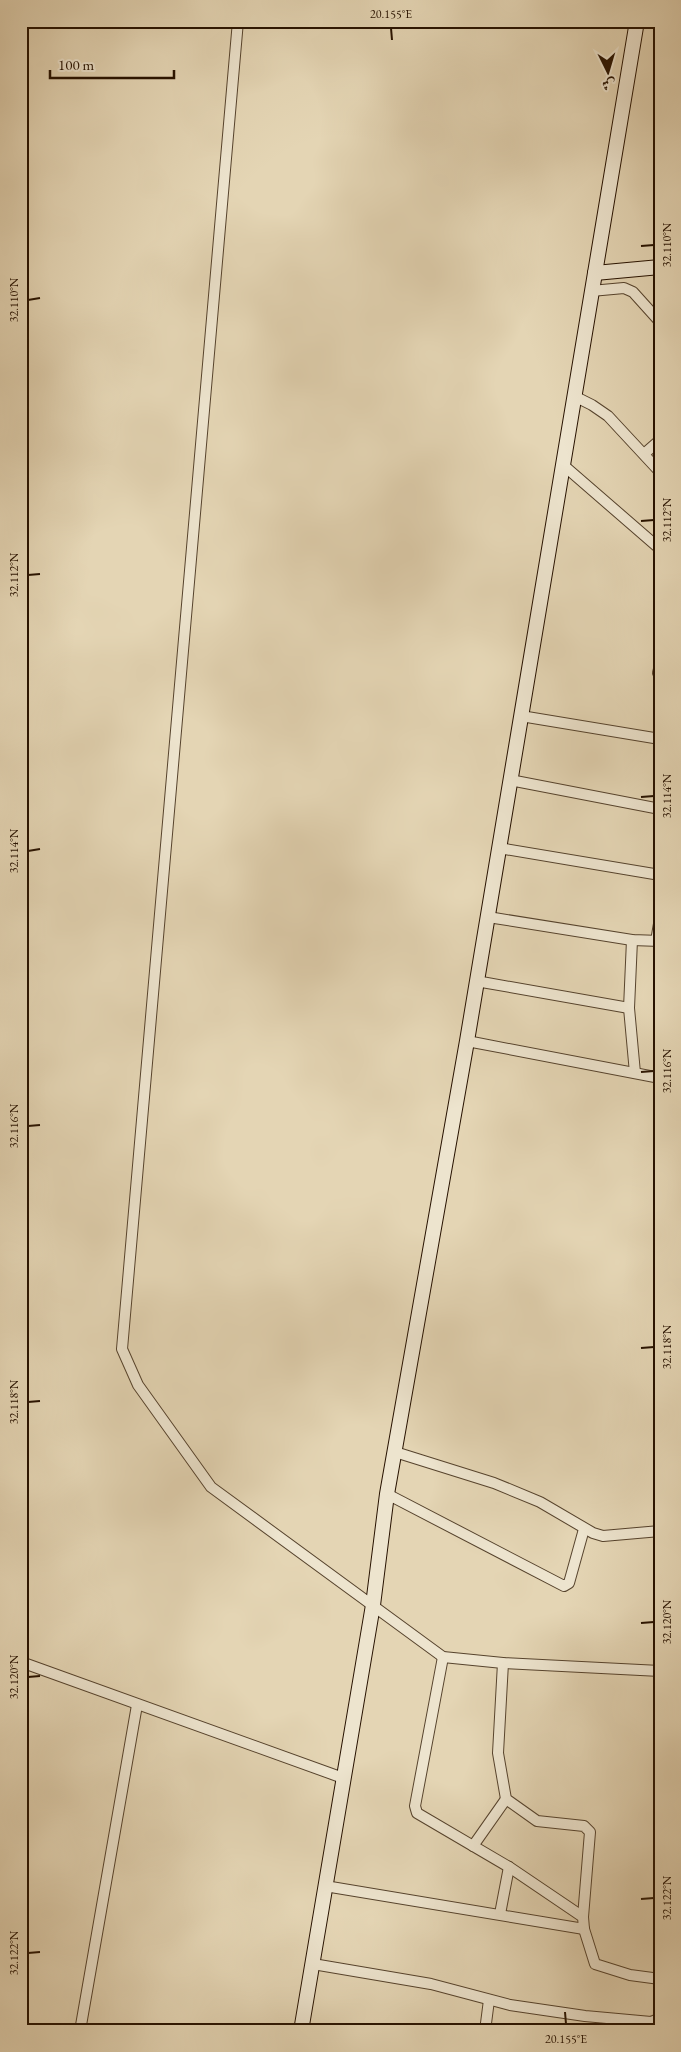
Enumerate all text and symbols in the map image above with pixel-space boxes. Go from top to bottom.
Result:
text: 20.155°E [370,6,412,22]
scale bar [50,48,174,80]
north arrow [584,48,634,98]
text: 100 m [58,55,95,74]
text: ش [601,75,617,95]
text: 32.110°N [659,222,675,267]
text: 32.110°N [6,277,22,322]
text: 32.112°N [659,497,675,542]
text: 32.112°N [6,552,22,597]
text: 32.114°N [659,773,675,818]
text: 32.114°N [6,828,22,873]
text: 32.116°N [659,1048,675,1093]
text: 32.116°N [6,1103,22,1148]
text: 32.118°N [659,1324,675,1369]
text: 32.118°N [6,1379,22,1424]
text: 32.120°N [659,1599,675,1644]
text: 32.120°N [6,1654,22,1699]
text: 32.122°N [659,1875,675,1920]
text: 32.122°N [6,1930,22,1975]
text: 20.155°E [545,2031,587,2047]

